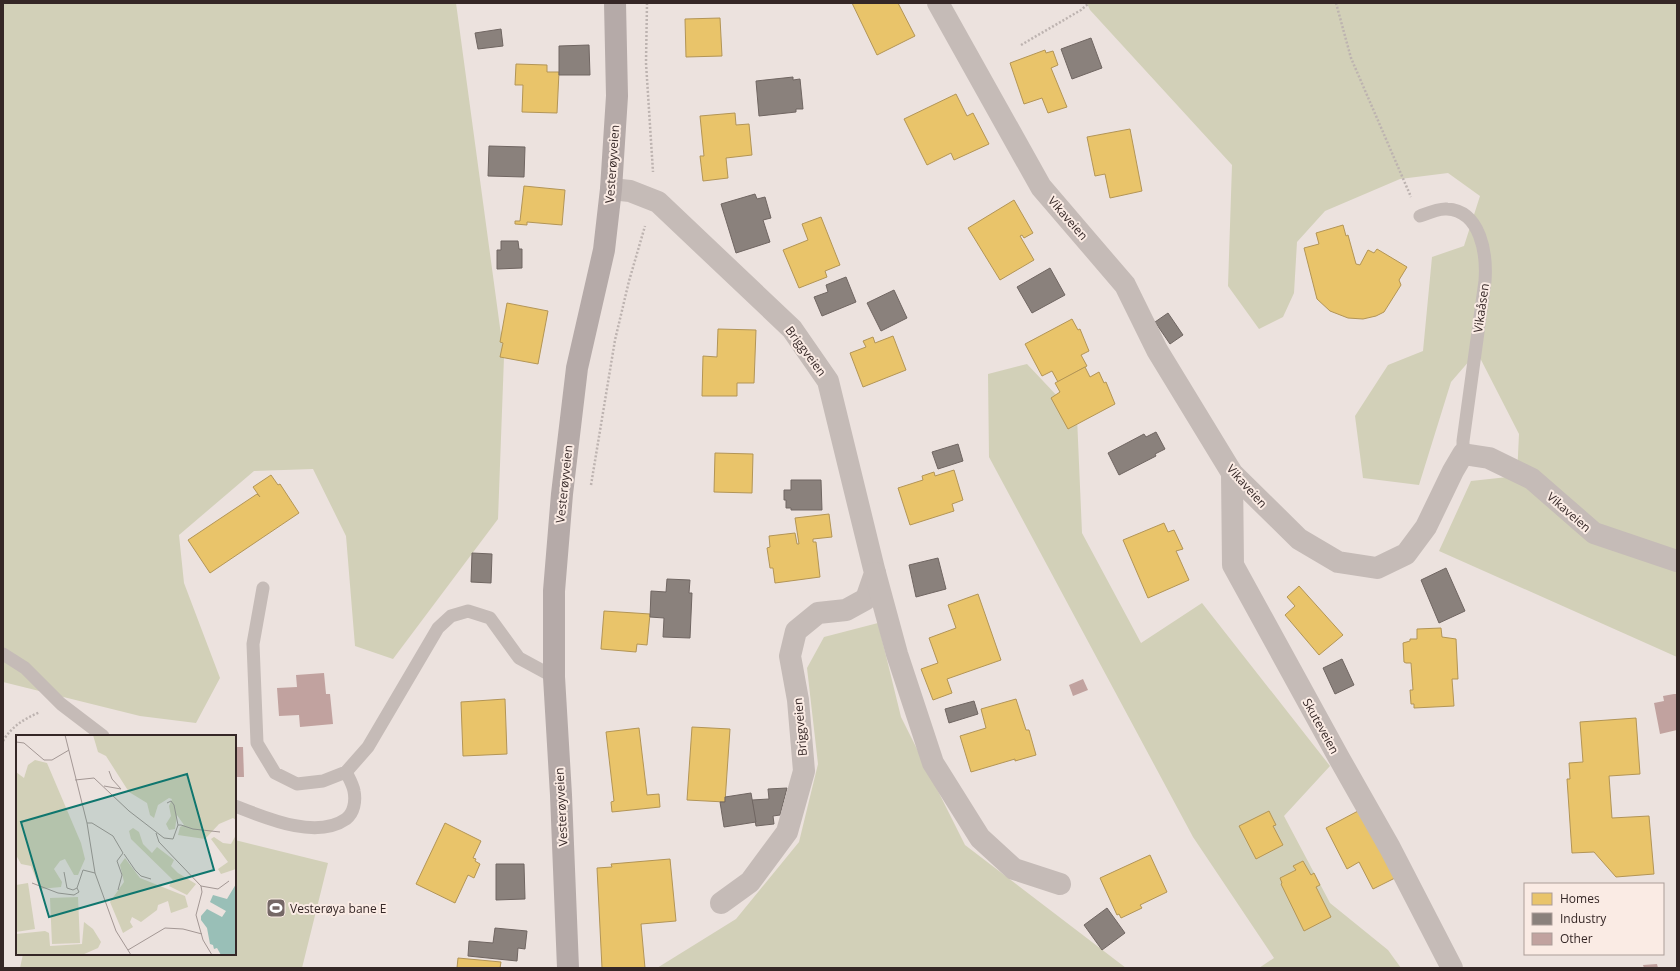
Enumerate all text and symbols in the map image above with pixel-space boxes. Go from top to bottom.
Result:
street label: Vesterøyveien [601,124,623,204]
street label: Vikaveien [1044,192,1092,244]
street label: Vikaåsen [1469,282,1493,334]
street label: Briggveien [782,322,830,380]
street label: Vesterøyveien [551,444,577,524]
street label: Vikaveien [1223,461,1271,511]
street label: Vikaveien [1543,488,1595,536]
street label: Skuteveien [1299,695,1343,757]
street label: Briggveien [789,697,811,757]
inset map [16,735,236,955]
street label: Vesterøyveien [550,767,572,847]
legend [1524,883,1664,955]
text: Homes [1560,890,1600,907]
sports icon: Vesterøya bane E [265,897,287,919]
place label: Vesterøya bane E [290,900,386,917]
text: Industry [1560,910,1607,927]
text: Other [1560,930,1593,947]

